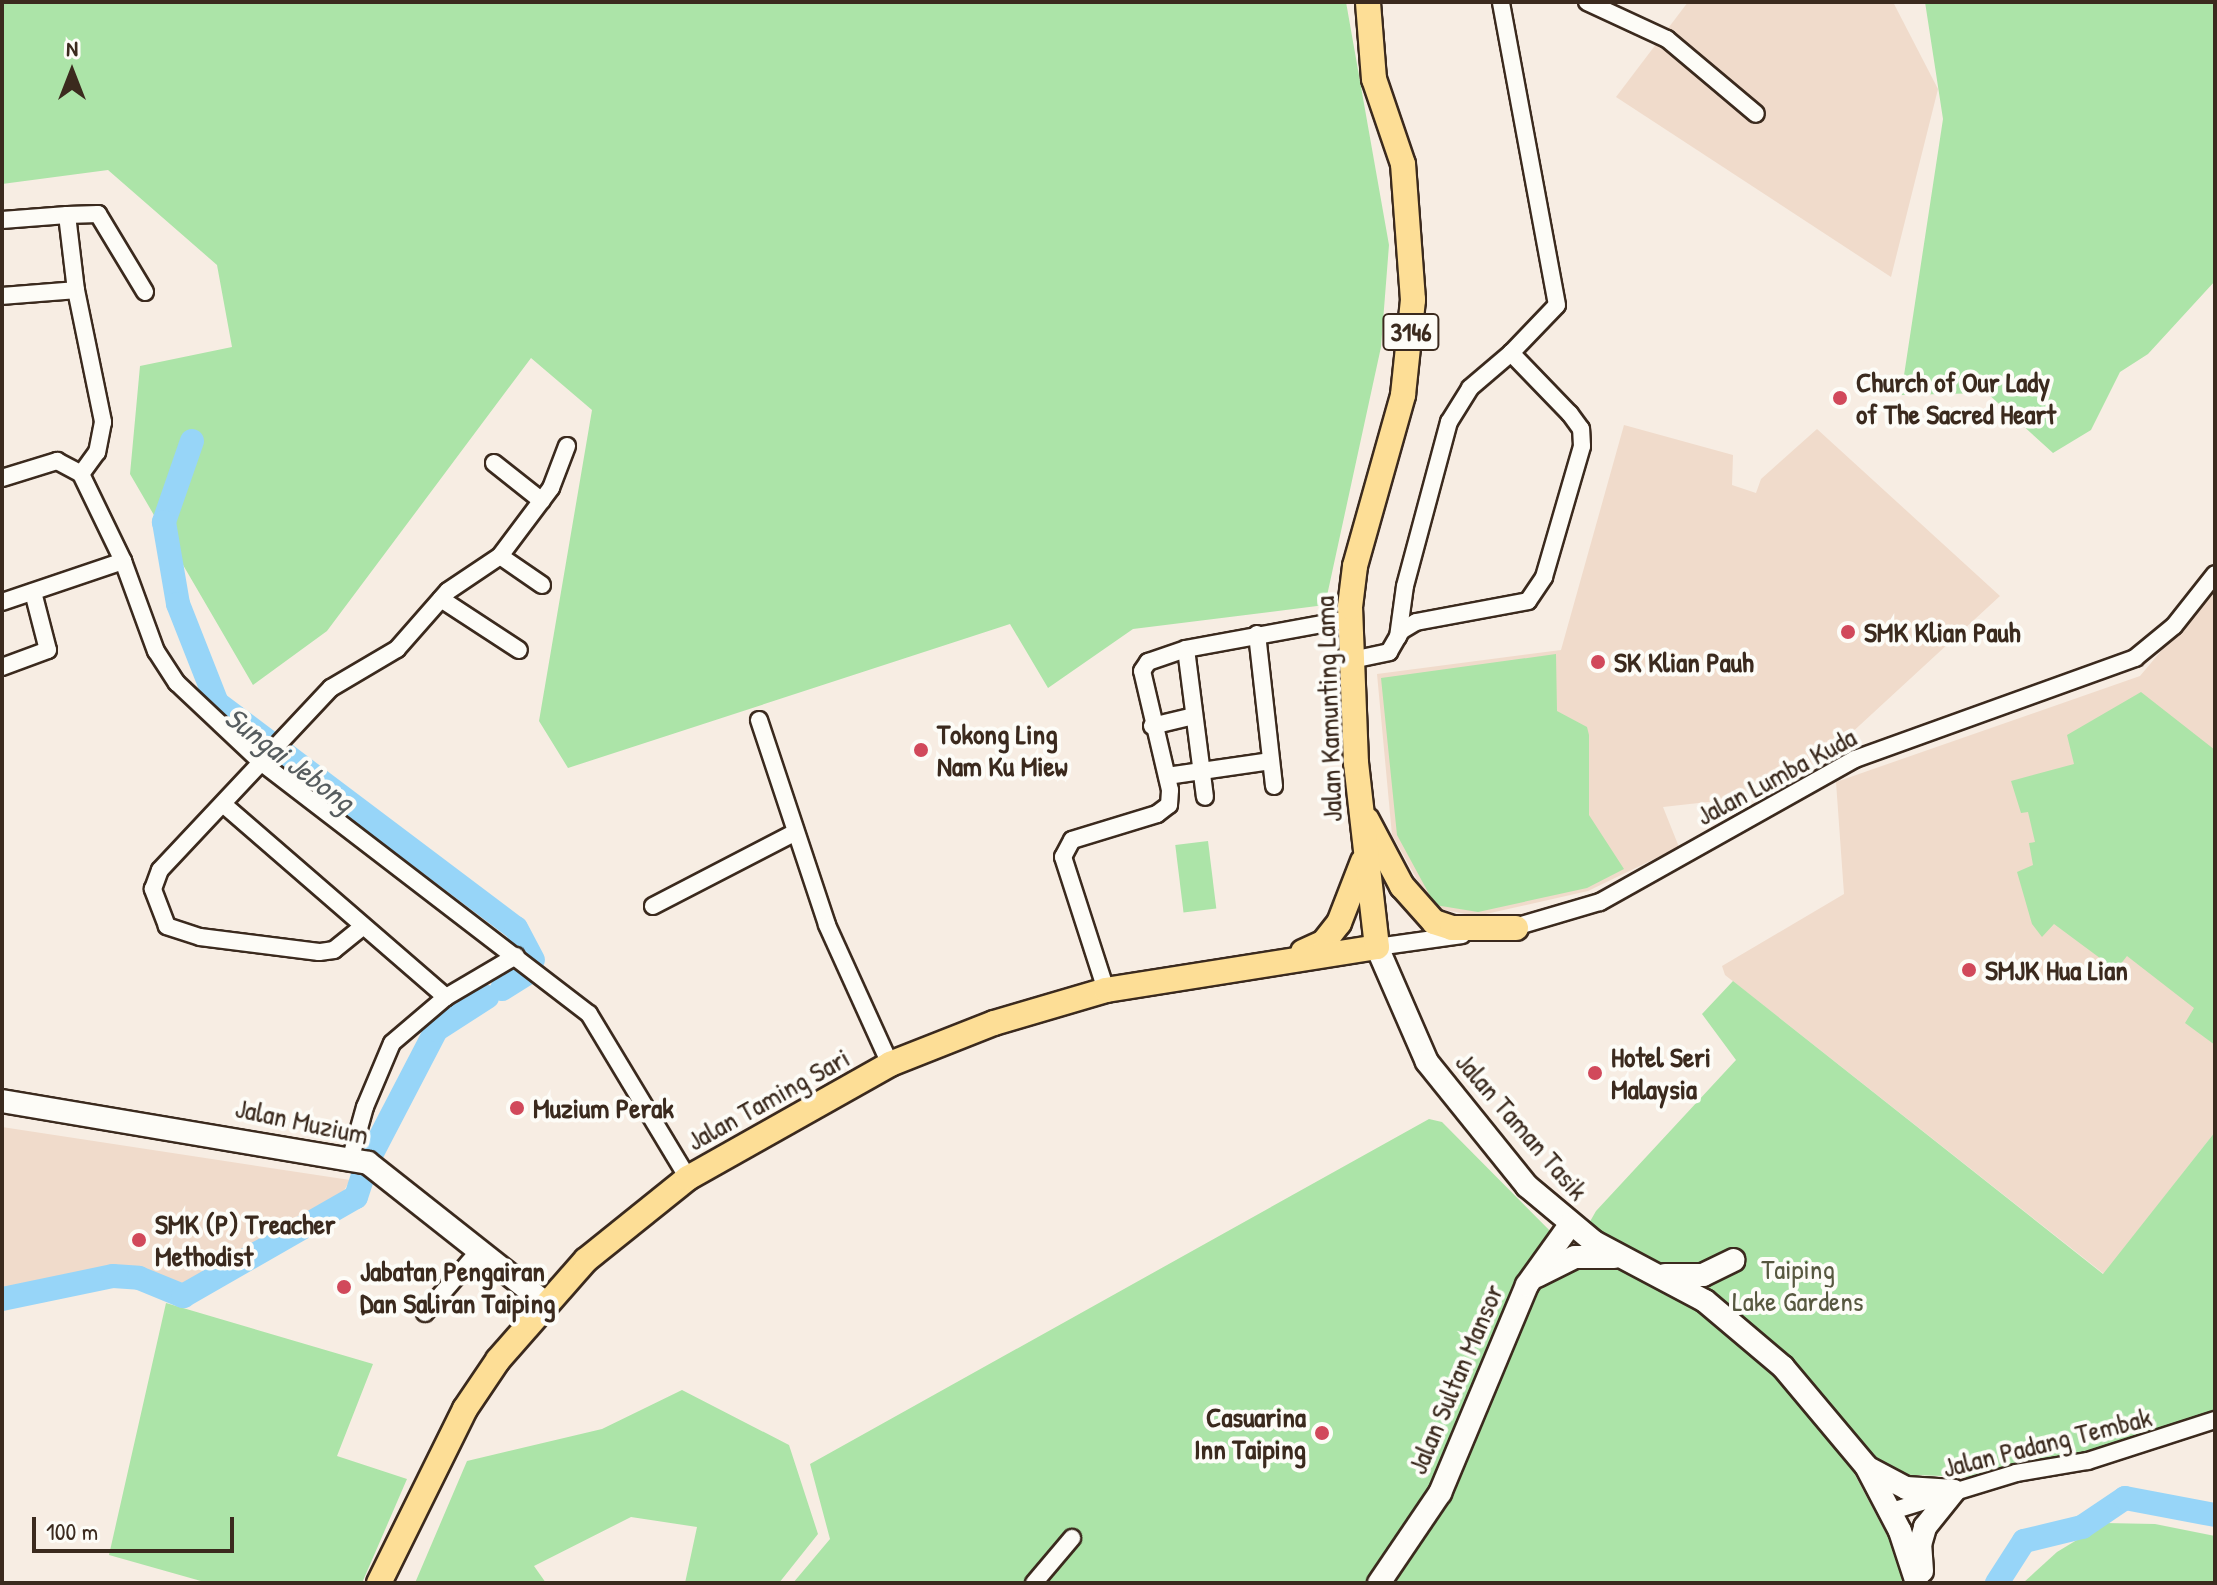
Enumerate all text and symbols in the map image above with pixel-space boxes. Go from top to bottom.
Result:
north arrow [32,32,112,112]
text: N [66,33,78,63]
road number: 3146 [1381,310,1441,354]
place label: Church of Our Lady of The Sacred Heart [1856,365,2056,431]
marker: Church of Our Lady of The Sacred Heart [1831,389,1849,407]
street label: Jalan Kamunting Lama [1307,595,1349,823]
place label: SMK Klian Pauh [1864,615,2020,649]
marker: SMK Klian Pauh [1839,623,1857,641]
place label: SK Klian Pauh [1614,645,1754,679]
marker: SK Klian Pauh [1589,653,1607,671]
water label: Sungai Jebong [218,699,362,819]
place label: Tokong Ling Nam Ku Miew [937,717,1068,783]
street label: Jalan Lumba Kuda [1690,720,1862,832]
marker: Tokong Ling Nam Ku Miew [912,741,930,759]
place label: SMJK Hua Lian [1985,953,2128,987]
marker: SMJK Hua Lian [1960,961,1978,979]
place label: Hotel Seri Malaysia [1611,1040,1711,1106]
street label: Jalan Taming Sari [681,1041,855,1157]
street label: Jalan Taman Tasik [1449,1045,1595,1207]
marker: Hotel Seri Malaysia [1586,1064,1604,1082]
street label: Jalan Muzium [232,1091,372,1151]
place label: Muzium Perak [533,1091,674,1125]
marker: Muzium Perak [508,1099,526,1117]
place label: SMK (P) Treacher Methodist [155,1207,336,1273]
marker: SMK (P) Treacher Methodist [130,1231,148,1249]
park label: Taiping Lake Gardens [1732,1252,1864,1318]
place label: Jabatan Pengairan Dan Saliran Taiping [360,1254,555,1320]
marker: Jabatan Pengairan Dan Saliran Taiping [335,1278,353,1296]
street label: Jalan Sultan Mansor [1400,1279,1510,1479]
place label: Casuarina Inn Taiping [1194,1400,1306,1466]
street label: Jalan Padang Tembak [1939,1400,2155,1484]
marker: Casuarina Inn Taiping [1313,1424,1331,1442]
scale bar [36,1501,238,1551]
text: 100 m [46,1515,98,1547]

